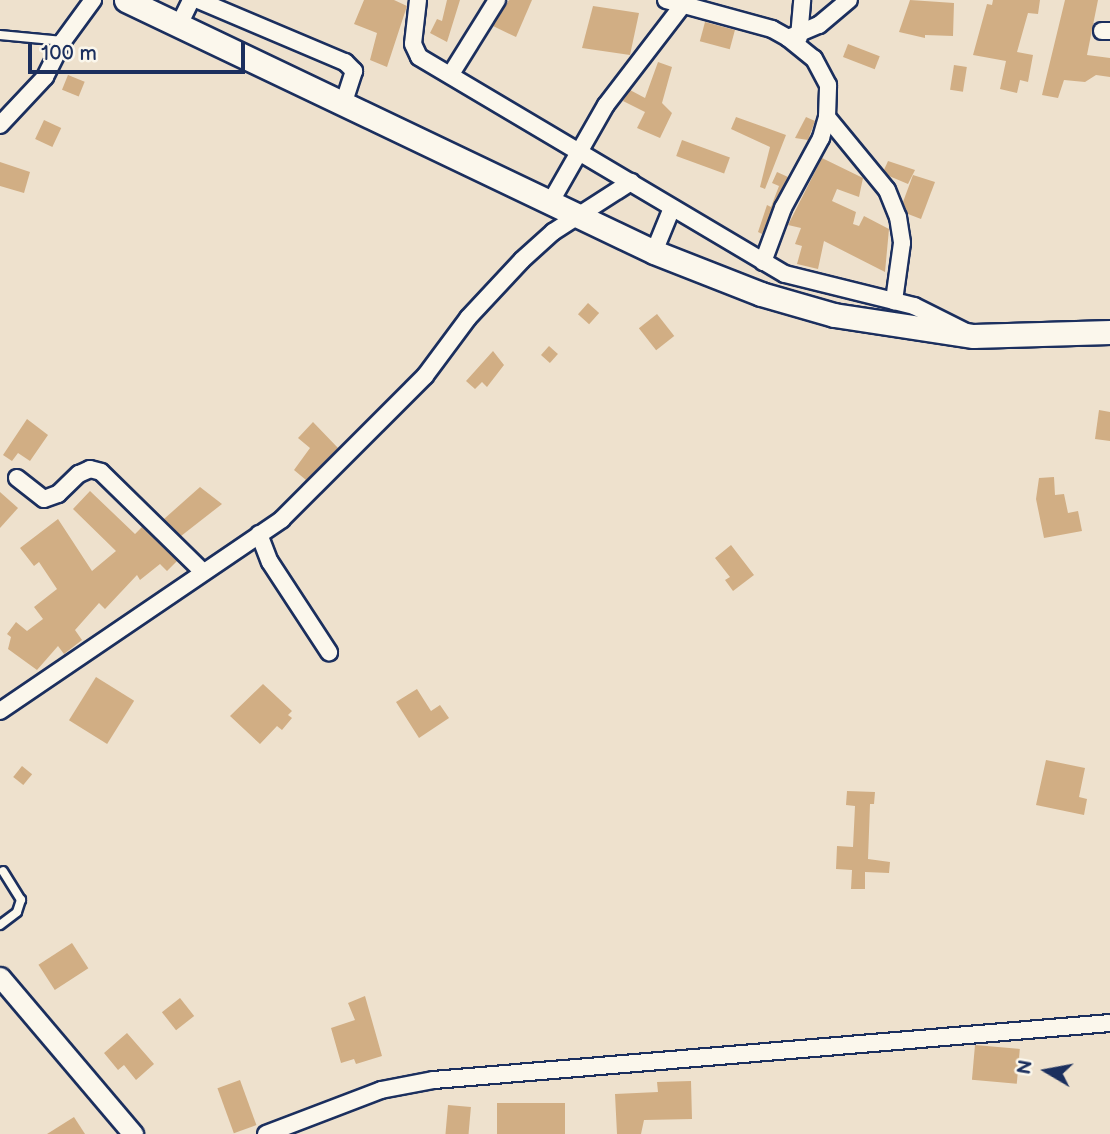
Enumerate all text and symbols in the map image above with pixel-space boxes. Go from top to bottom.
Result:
scale bar [32,28,248,72]
text: 100 m [41,41,97,66]
north arrow [1012,1036,1082,1106]
text: N [1013,1058,1038,1076]

